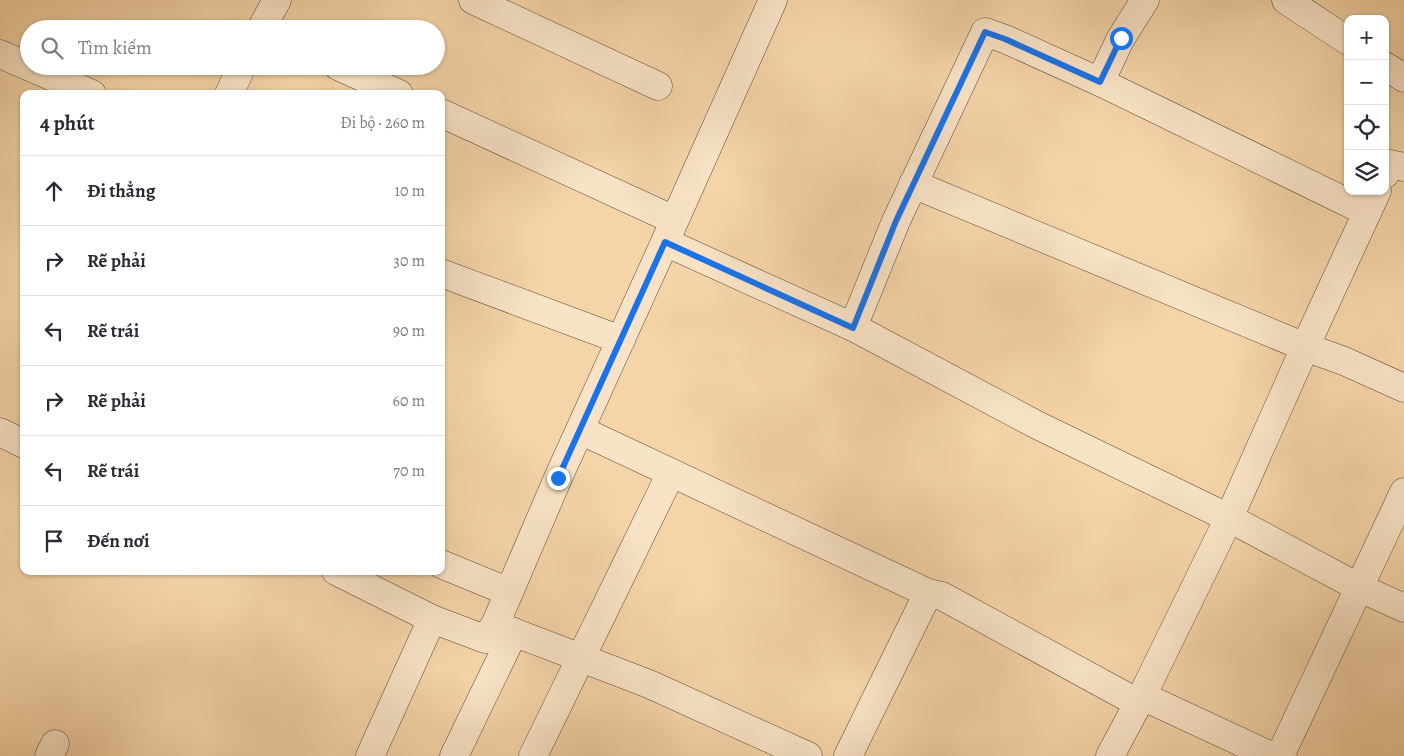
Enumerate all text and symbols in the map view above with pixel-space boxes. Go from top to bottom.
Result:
map controls [1344,15,1389,195]
button: + [1344,15,1389,60]
search box [20,20,445,75]
route start [1110,27,1133,50]
icon: search [38,34,66,62]
text: Tìm kiếm [78,35,152,61]
button: − [1344,60,1389,105]
button: locate [1344,105,1389,150]
text: 4 phút [40,109,95,137]
text: Đi bộ · 260 m [340,112,425,134]
button: layers [1344,150,1389,195]
icon: ahead [40,177,68,205]
text: Đi thẳng [87,178,155,204]
text: 10 m [395,180,425,202]
icon: right [40,247,68,275]
text: Rẽ phải [87,248,146,274]
text: 30 m [393,250,425,272]
icon: left [40,317,68,345]
text: Rẽ trái [87,318,139,344]
text: 90 m [393,320,425,342]
icon: right [40,387,68,415]
text: Rẽ phải [87,388,146,414]
text: 60 m [393,390,425,412]
icon: left [40,457,68,485]
text: Rẽ trái [87,458,139,484]
text: 70 m [393,460,425,482]
route end [547,467,570,490]
icon: arrive [40,527,68,555]
text: Đến nơi [87,528,149,554]

